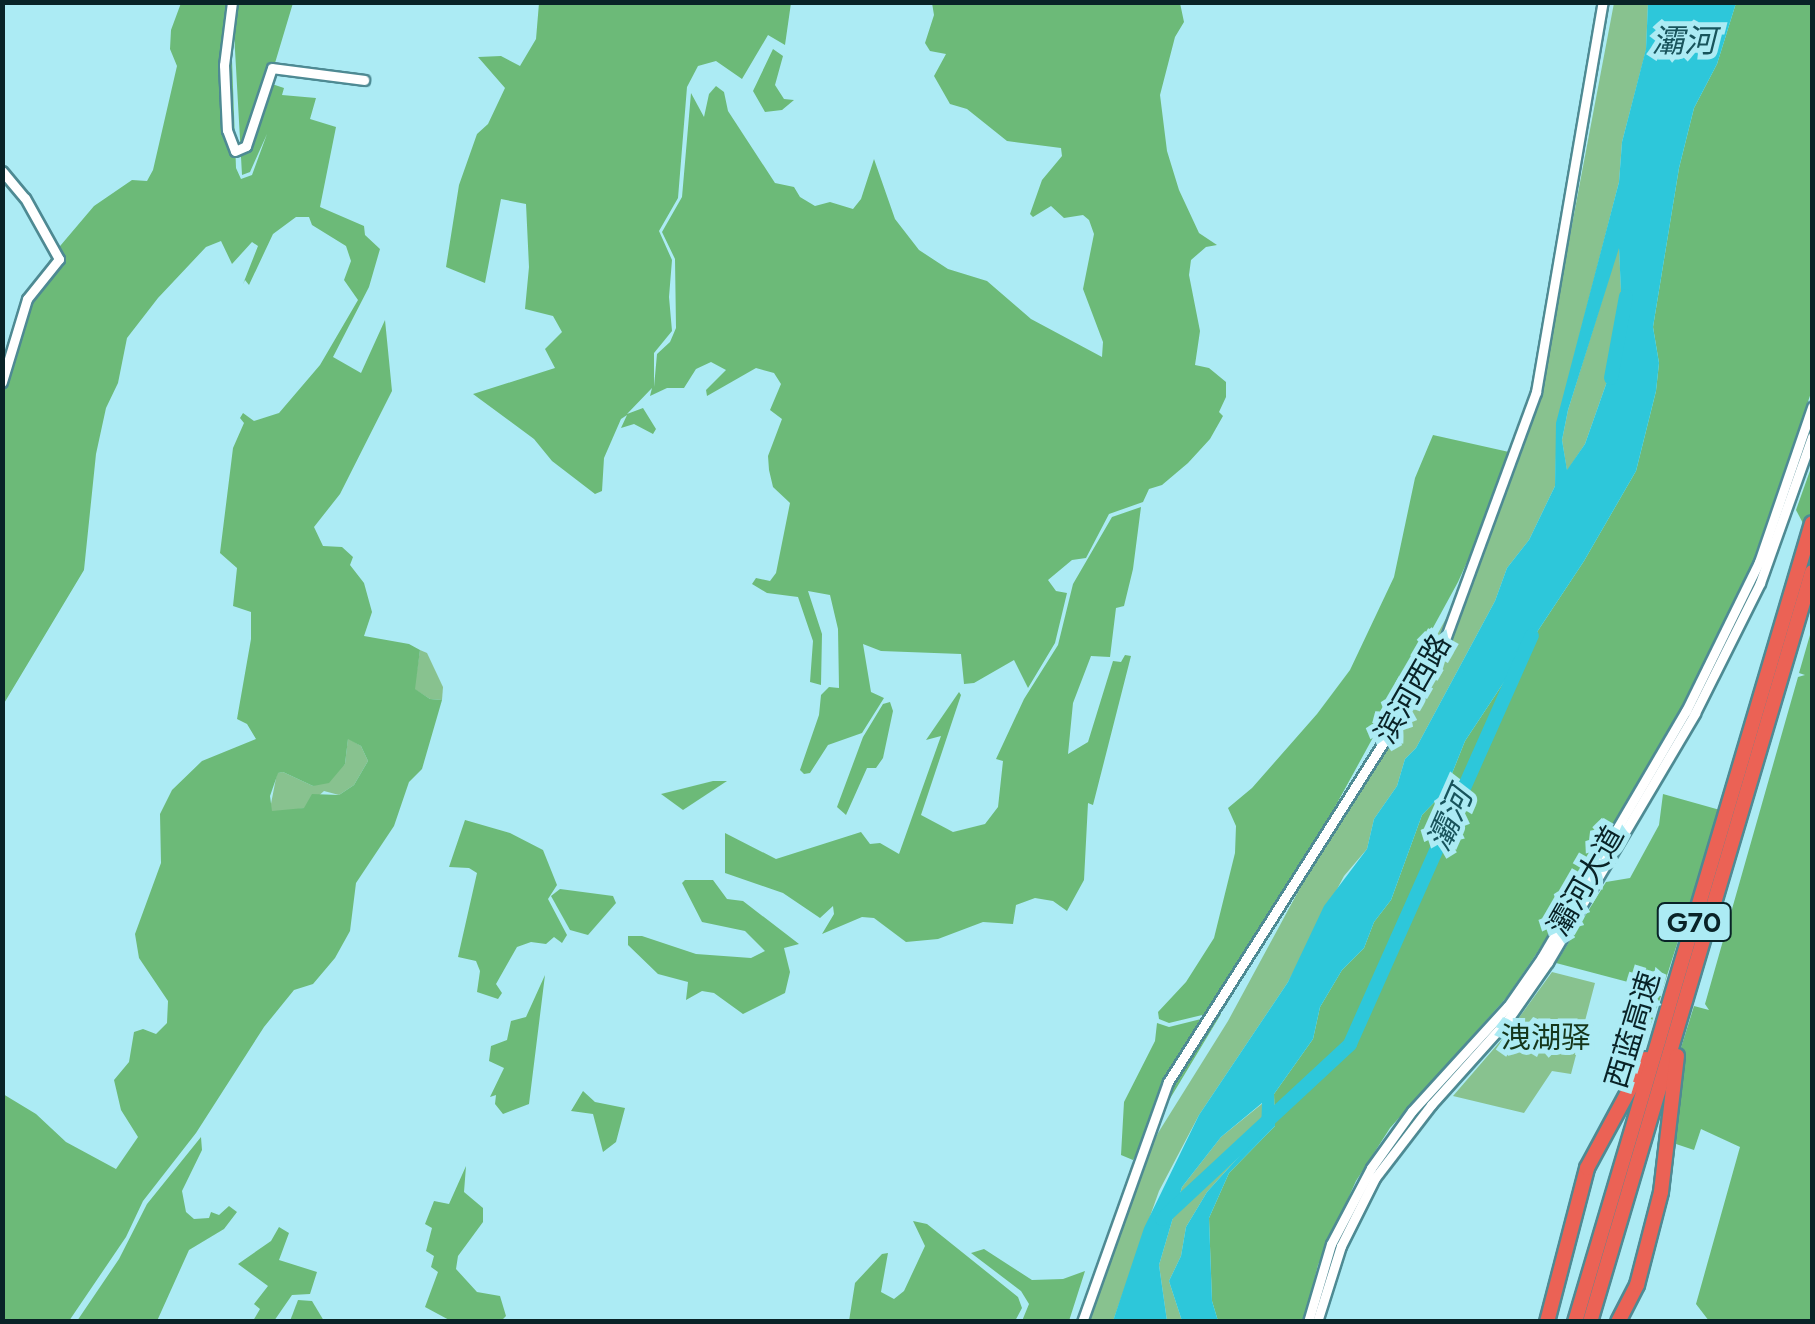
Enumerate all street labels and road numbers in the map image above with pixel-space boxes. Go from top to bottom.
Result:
street label: 滨河西路 [1367,628,1459,750]
street label: 灞河大道 [1540,820,1632,942]
road number: G70 [1656,899,1732,945]
street label: 西蓝高速 [1598,967,1668,1093]

